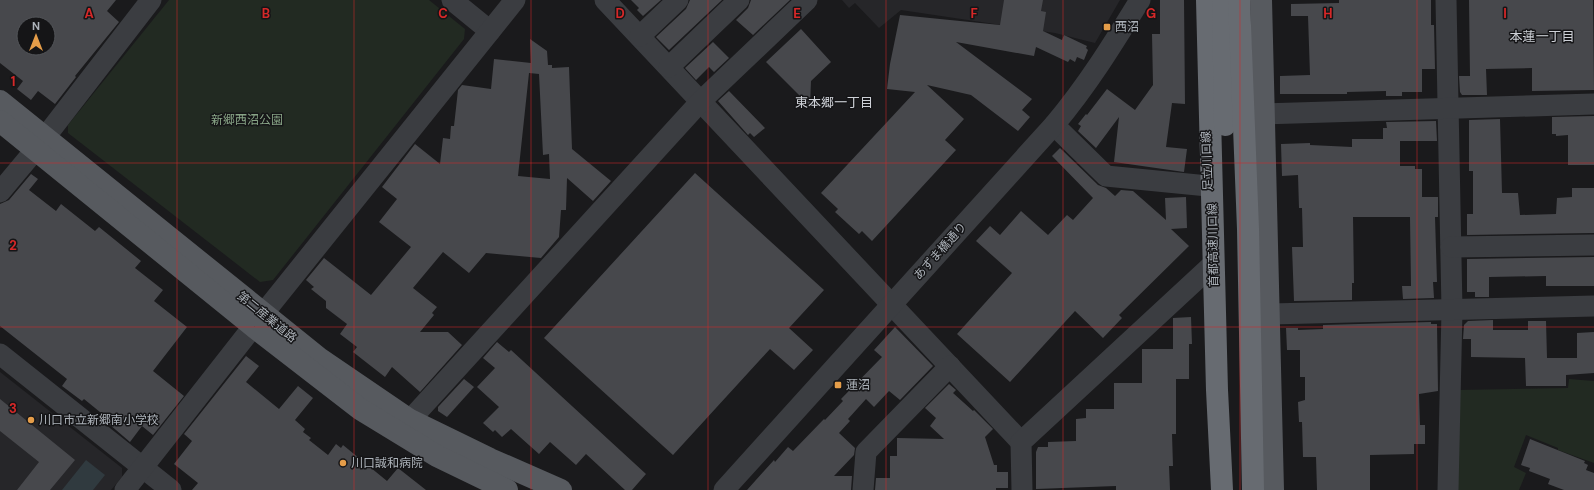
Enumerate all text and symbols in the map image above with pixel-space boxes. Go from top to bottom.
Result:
text: A [84,5,94,22]
text: B [262,5,270,22]
text: C [438,5,448,22]
text: D [615,5,625,22]
text: E [793,5,801,22]
text: F [970,5,978,22]
text: G [1146,5,1156,22]
text: H [1323,5,1333,22]
text: I [1503,5,1507,22]
north arrow [16,16,56,56]
text: N [32,19,40,33]
place label: 西沼 [1115,19,1139,35]
marker: 西沼 [1102,22,1112,32]
district label: 本蓮一丁目 [1509,28,1575,45]
text: 1 [11,73,15,90]
district label: 東本郷一丁目 [795,94,873,111]
park label: 新郷西沼公園 [211,112,283,128]
street label: 足立川口線 [1198,131,1216,191]
street label: 首都高速川口線 [1204,203,1222,287]
street label: あずま橋通り [910,219,970,283]
text: 2 [9,237,17,254]
street label: 第二産業道路 [234,288,300,346]
place label: 蓮沼 [846,377,870,393]
marker: 蓮沼 [833,380,843,390]
text: 3 [9,400,17,417]
place label: 川口市立新郷南小学校 [39,412,159,428]
marker: 川口市立新郷南小学校 [26,415,36,425]
place label: 川口誠和病院 [351,455,423,471]
marker: 川口誠和病院 [338,458,348,468]

